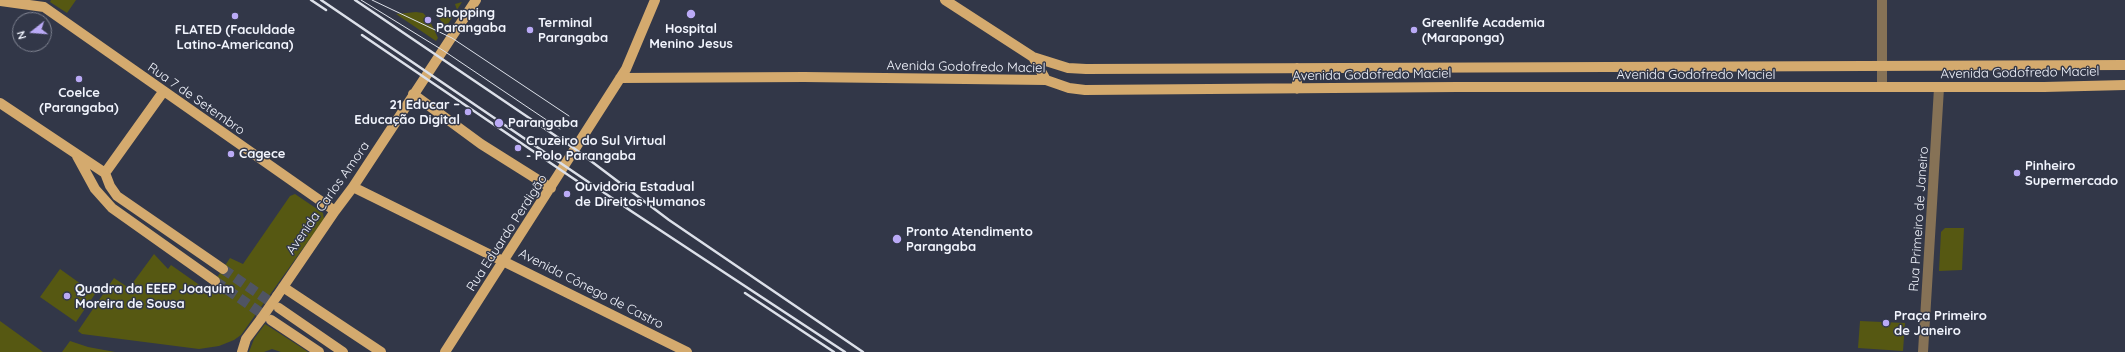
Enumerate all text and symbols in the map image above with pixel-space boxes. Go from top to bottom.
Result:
place label: Shopping Parangaba [436,5,506,36]
marker: Hospital Menino Jesus [685,8,697,20]
marker: FLATED (Faculdade Latino-Americana) [230,11,240,21]
north arrow [12,12,52,52]
marker: Shopping Parangaba [423,15,433,25]
place label: Terminal Parangaba [538,15,608,46]
place label: Greenlife Academia (Maraponga) [1422,15,1545,46]
place label: Hospital Menino Jesus [649,21,733,52]
place label: FLATED (Faculdade Latino-Americana) [175,22,295,53]
marker: Terminal Parangaba [525,25,535,35]
marker: Greenlife Academia (Maraponga) [1409,25,1419,35]
text: N [14,29,29,41]
street label: Avenida Godofredo Maciel [886,58,1046,76]
street label: Rua 7 de Setembro [144,60,248,138]
street label: Avenida Godofredo Maciel [1940,64,2100,82]
street label: Avenida Godofredo Maciel [1292,66,1452,84]
street label: Avenida Godofredo Maciel [1617,67,1775,83]
marker: Coelce (Parangaba) [74,74,84,84]
place label: Coelce (Parangaba) [39,85,119,116]
place label: 21 Educar – Educação Digital [354,97,460,128]
marker: 21 Educar – Educação Digital [463,107,473,117]
place label: Parangaba [508,115,578,131]
marker: Parangaba [493,117,505,129]
place label: Cruzeiro do Sul Virtual - Polo Parangaba [526,133,666,164]
street label: Avenida Carlos Amora [283,138,373,258]
marker: Cruzeiro do Sul Virtual - Polo Parangaba [513,143,523,153]
place label: Cagece [239,146,285,162]
street label: Rua Primeiro de Janeiro [1906,146,1932,292]
marker: Cagece [226,149,236,159]
place label: Pinheiro Supermercado [2025,158,2118,189]
marker: Pinheiro Supermercado [2012,168,2022,178]
street label: Rua Eduardo Perdigão [463,172,551,294]
place label: Ouvidoria Estadual de Direitos Humanos [575,179,705,210]
marker: Ouvidoria Estadual de Direitos Humanos [562,189,572,199]
place label: Pronto Atendimento Parangaba [906,224,1033,255]
marker: Pronto Atendimento Parangaba [891,233,903,245]
street label: Avenida Cônego de Castro [516,246,666,332]
place label: Quadra da EEEP Joaquim Moreira de Sousa [75,281,234,312]
marker: Quadra da EEEP Joaquim Moreira de Sousa [62,291,72,301]
place label: Praça Primeiro de Janeiro [1894,308,1987,339]
marker: Praça Primeiro de Janeiro [1881,318,1891,328]

